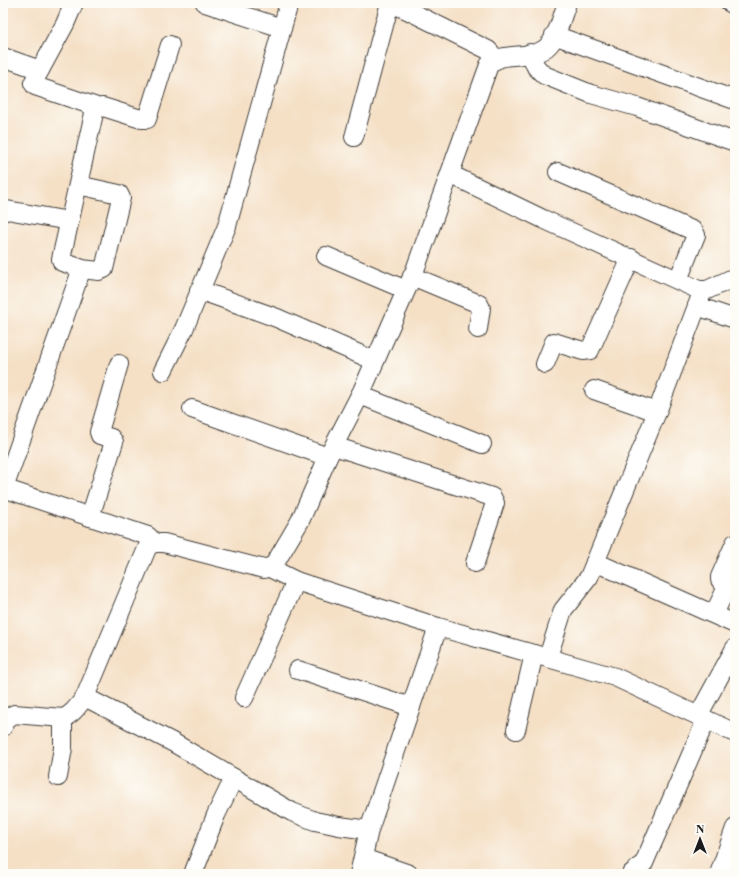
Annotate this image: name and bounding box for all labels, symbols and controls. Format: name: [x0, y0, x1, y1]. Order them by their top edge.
north arrow: [680, 819, 720, 859]
text: N: [696, 823, 705, 837]

